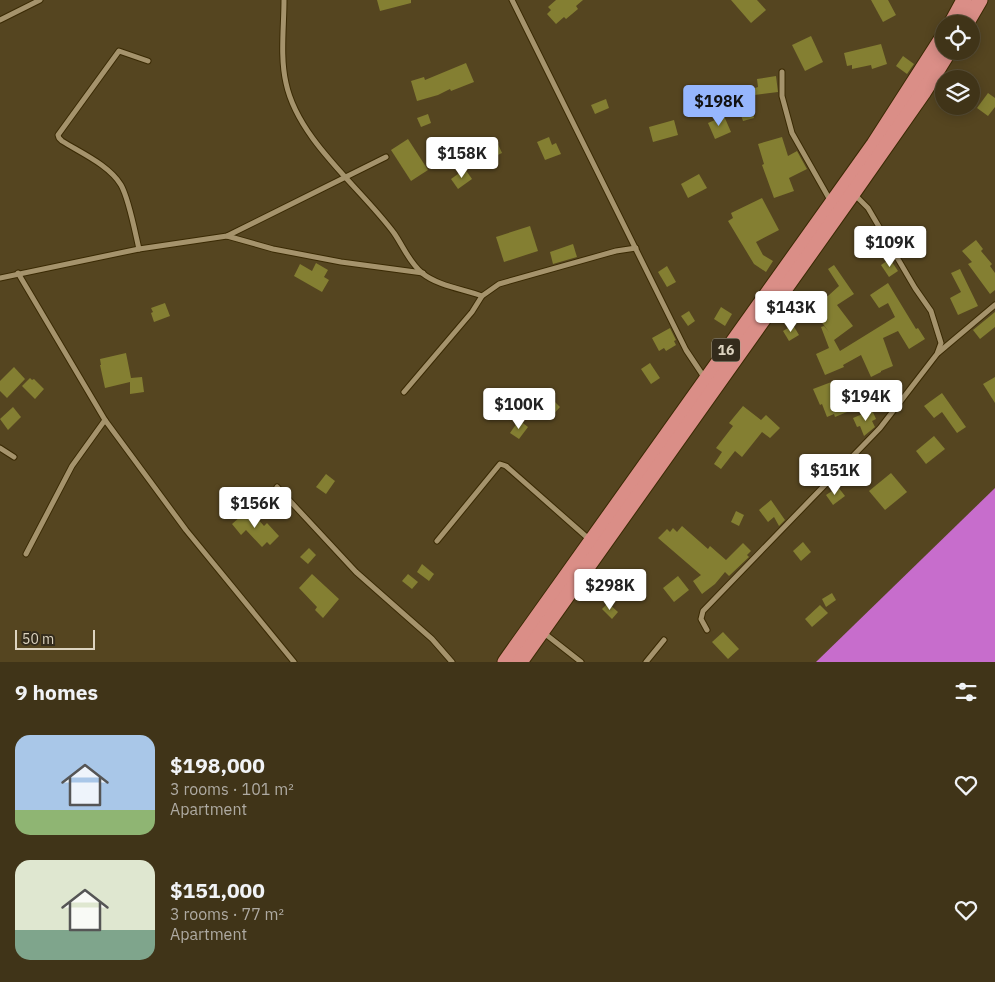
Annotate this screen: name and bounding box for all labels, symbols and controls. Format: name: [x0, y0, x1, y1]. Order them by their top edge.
map controls: [935, 15, 980, 115]
button: locate: [935, 15, 980, 60]
button: layers: [935, 70, 980, 115]
pin: $198K: [684, 84, 754, 127]
text: $198K: [694, 91, 744, 111]
pin: $158K: [427, 136, 497, 179]
text: $158K: [437, 143, 487, 163]
pin: $109K: [855, 226, 925, 268]
text: $109K: [865, 232, 915, 252]
pin: $143K: [756, 290, 826, 333]
text: $143K: [766, 297, 816, 317]
road number: 16: [712, 338, 740, 362]
pin: $194K: [831, 380, 901, 422]
text: $194K: [841, 386, 891, 406]
pin: $100K: [484, 388, 554, 430]
text: $100K: [494, 394, 544, 414]
pin: $151K: [800, 454, 870, 496]
text: $151K: [810, 460, 860, 480]
pin: $156K: [220, 486, 290, 529]
text: $156K: [230, 493, 280, 513]
pin: $298K: [575, 568, 645, 611]
text: $298K: [585, 575, 635, 595]
scale bar: [15, 627, 95, 650]
text: 50 m: [22, 630, 54, 648]
text: 9 homes: [15, 678, 98, 706]
icon: filters: [952, 678, 980, 706]
text: $198,000: [170, 751, 265, 779]
icon: home: [55, 755, 115, 815]
icon: heart: [952, 771, 980, 799]
text: 3 rooms · 101 m²: [170, 779, 294, 799]
text: Apartment: [170, 799, 247, 819]
text: $151,000: [170, 876, 265, 904]
icon: home: [55, 880, 115, 940]
icon: heart: [952, 896, 980, 924]
text: 3 rooms · 77 m²: [170, 904, 284, 924]
text: Apartment: [170, 924, 247, 944]

